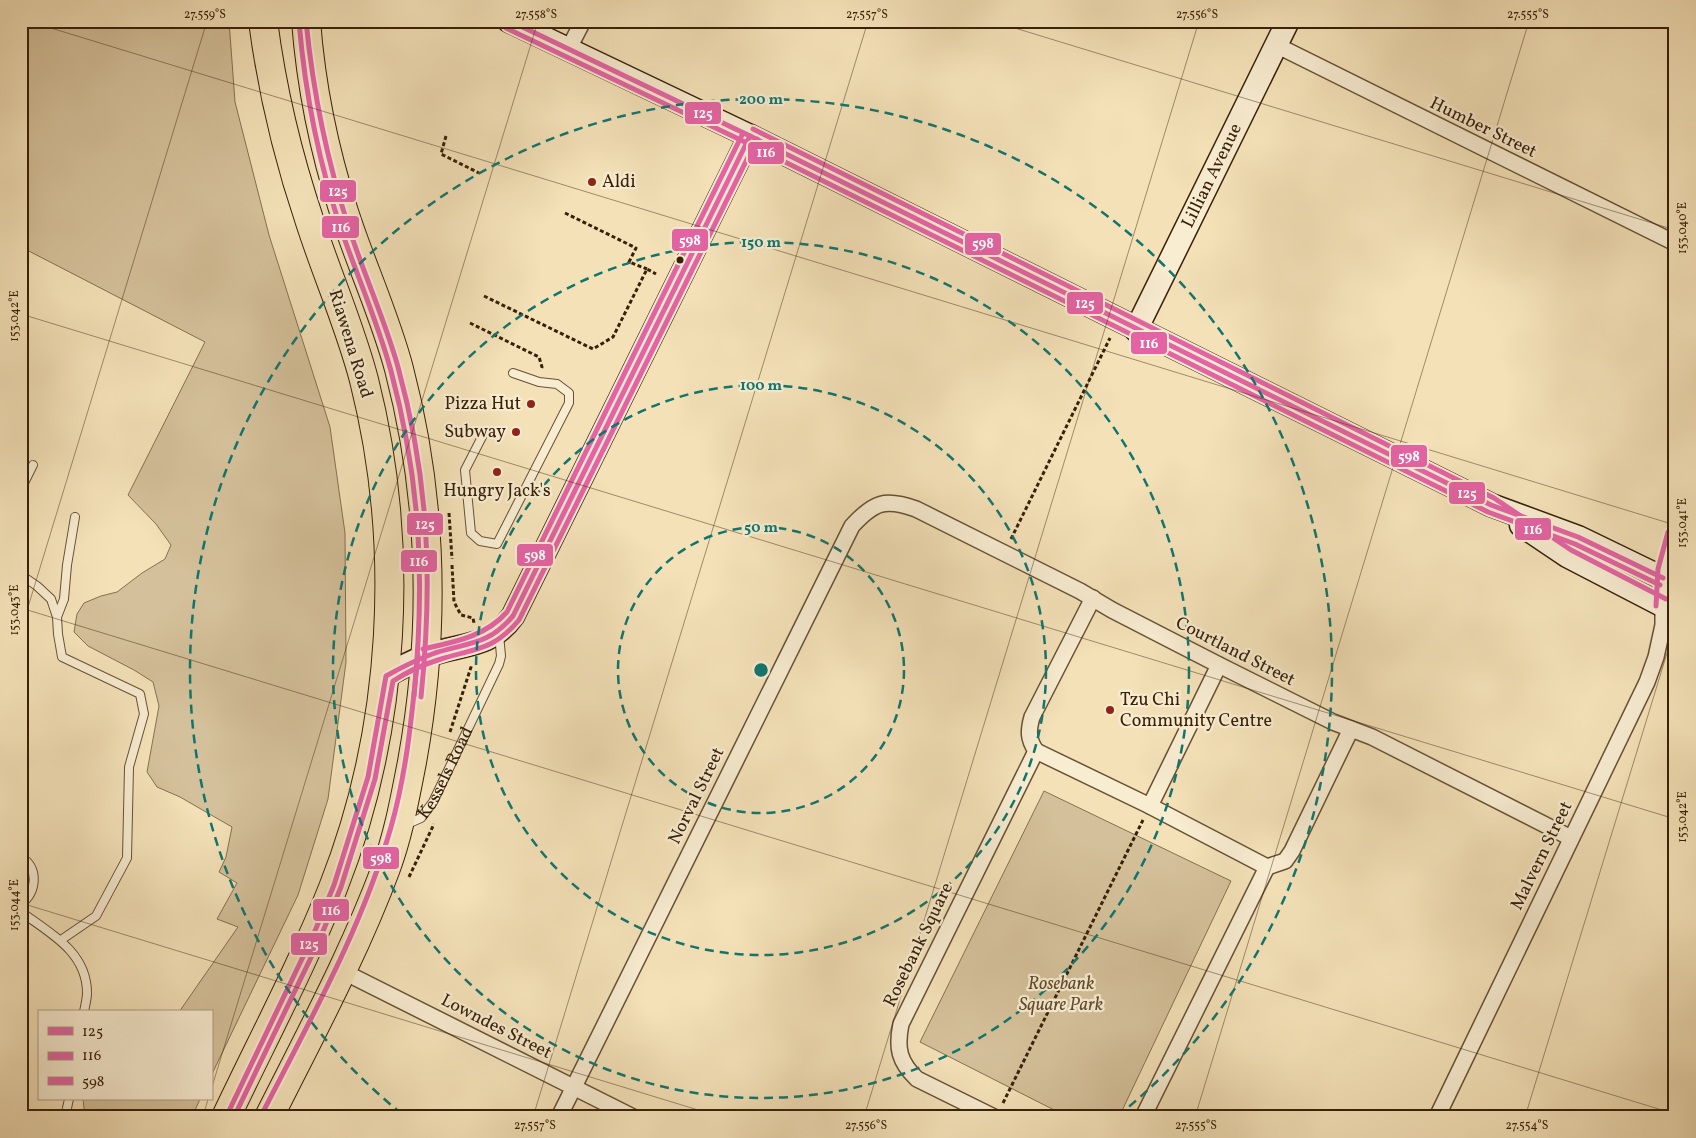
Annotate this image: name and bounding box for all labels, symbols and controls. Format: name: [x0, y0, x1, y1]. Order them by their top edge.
text: 27.559°S: [184, 7, 226, 23]
text: 27.558°S: [515, 7, 557, 23]
text: 27.557°S: [846, 7, 888, 23]
text: 27.556°S: [1176, 7, 1218, 23]
text: 27.555°S: [1507, 7, 1549, 23]
text: 200 m: [739, 90, 783, 111]
street label: Humber Street: [1425, 91, 1541, 165]
line badge: 125: [684, 101, 722, 125]
text: 125: [693, 105, 713, 124]
street label: Lillian Avenue: [1176, 119, 1248, 232]
line badge: 116: [747, 141, 785, 165]
text: 116: [757, 144, 776, 163]
place label: Aldi: [602, 170, 636, 195]
marker: Aldi: [586, 176, 598, 188]
line badge: 125: [319, 179, 357, 203]
text: 125: [328, 183, 348, 202]
text: 153.040°E: [1675, 202, 1691, 254]
line badge: 116: [321, 215, 360, 239]
text: 116: [332, 219, 351, 238]
line badge: 598: [671, 228, 709, 252]
text: 598: [679, 232, 701, 251]
line badge: 598: [964, 232, 1002, 256]
text: 150 m: [741, 233, 781, 254]
text: 598: [972, 235, 994, 254]
unlabelled marker: [675, 255, 685, 265]
street label: Riawena Road: [322, 287, 378, 401]
text: 153.042°E: [7, 290, 23, 342]
line badge: 125: [1066, 291, 1104, 315]
text: 125: [1075, 295, 1095, 314]
line badge: 116: [1130, 331, 1168, 355]
text: 116: [1140, 335, 1159, 354]
text: 100 m: [740, 376, 783, 397]
place label: Pizza Hut: [445, 392, 521, 417]
marker: Pizza Hut: [525, 398, 537, 410]
place label: Subway: [444, 420, 506, 445]
marker: Subway: [510, 426, 522, 438]
line badge: 598: [1390, 444, 1428, 468]
text: 598: [1398, 448, 1420, 467]
marker: Hungry Jack's: [491, 466, 503, 478]
place label: Hungry Jack's: [443, 479, 551, 504]
line badge: 125: [1448, 481, 1486, 505]
text: 125: [1457, 485, 1477, 504]
text: 153.041°E: [1675, 498, 1691, 548]
line badge: 125: [406, 512, 444, 536]
text: 125: [415, 516, 435, 535]
line badge: 116: [1514, 517, 1552, 541]
text: 50 m: [744, 518, 778, 539]
text: 116: [1524, 521, 1543, 540]
line badge: 598: [516, 543, 554, 567]
text: 598: [524, 547, 546, 566]
line badge: 116: [400, 549, 438, 573]
text: 116: [410, 553, 429, 572]
text: 153.043°E: [7, 585, 23, 635]
street label: Courtland Street: [1171, 611, 1299, 693]
centre of rings: [752, 661, 770, 679]
place label: Tzu Chi Community Centre: [1120, 688, 1272, 734]
marker: Tzu Chi Community Centre: [1104, 704, 1116, 716]
street label: Kessels Road: [412, 722, 480, 825]
street label: Norval Street: [663, 743, 731, 849]
text: 153.042°E: [1675, 791, 1691, 843]
street label: Malvern Street: [1505, 797, 1579, 915]
line badge: 598: [362, 846, 400, 870]
text: 598: [370, 850, 392, 869]
text: 153.044°E: [7, 879, 23, 931]
street label: Rosebank Square: [878, 879, 960, 1011]
line badge: 116: [312, 898, 350, 922]
text: 116: [322, 902, 341, 921]
line badge: 125: [290, 932, 328, 956]
text: 125: [299, 936, 319, 955]
park label: Rosebank Square Park: [1019, 972, 1103, 1018]
street label: Lowndes Street: [436, 988, 556, 1066]
legend: [38, 1010, 212, 1100]
text: 125: [82, 1022, 103, 1043]
text: 116: [82, 1046, 101, 1067]
text: 598: [82, 1072, 104, 1093]
text: 27.557°S: [514, 1118, 556, 1134]
text: 27.556°S: [845, 1118, 887, 1134]
text: 27.555°S: [1175, 1118, 1217, 1134]
text: 27.554°S: [1506, 1118, 1548, 1134]

